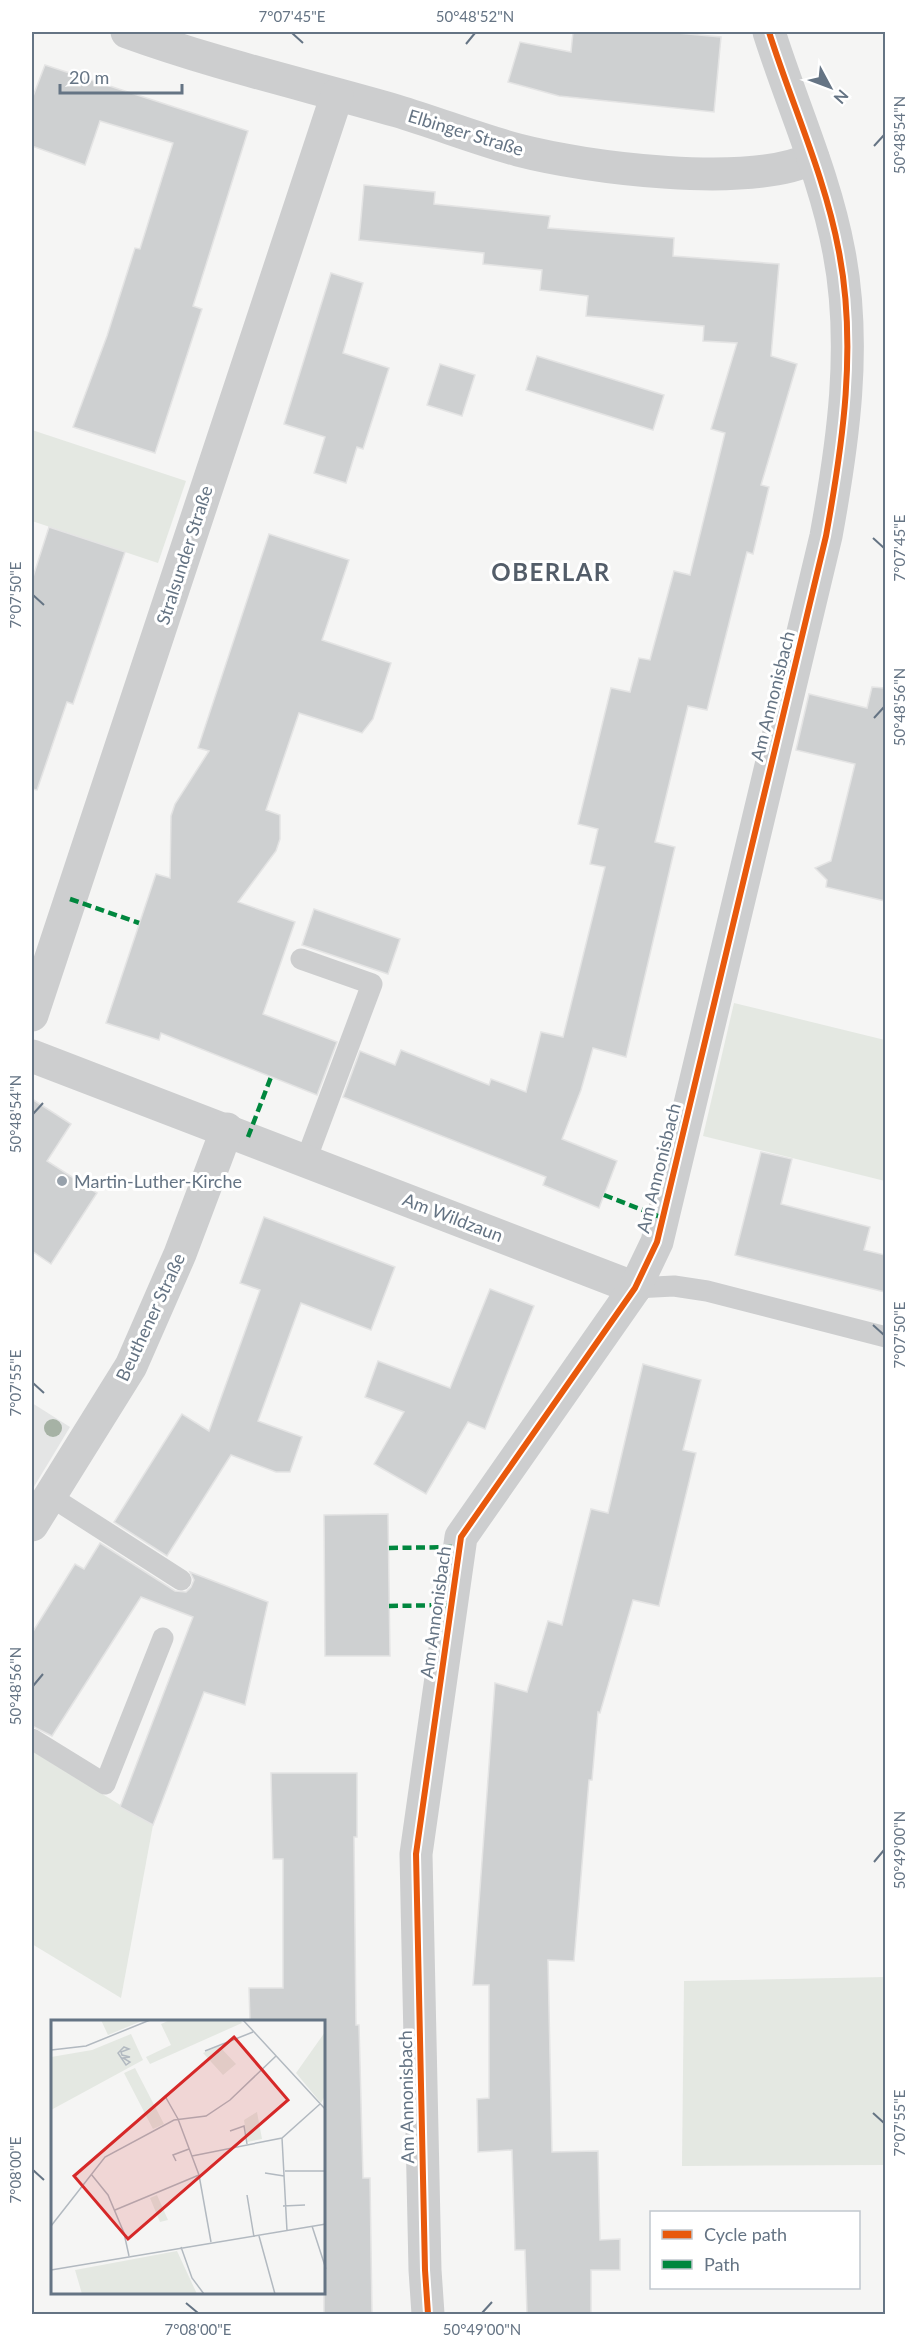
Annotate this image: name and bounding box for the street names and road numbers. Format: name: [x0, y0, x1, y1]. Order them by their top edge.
street label: Elbinger Straße: [406, 104, 526, 160]
street label: Stralsunder Straße: [151, 483, 217, 627]
street label: Am Annonisbach: [745, 629, 799, 763]
street label: Am Annonisbach: [631, 1101, 685, 1235]
street label: Am Wildzaun: [400, 1188, 506, 1246]
street label: Beuthener Straße: [111, 1250, 189, 1384]
street label: Am Annonisbach: [415, 1545, 455, 1679]
street label: Am Annonisbach: [394, 2030, 418, 2164]

